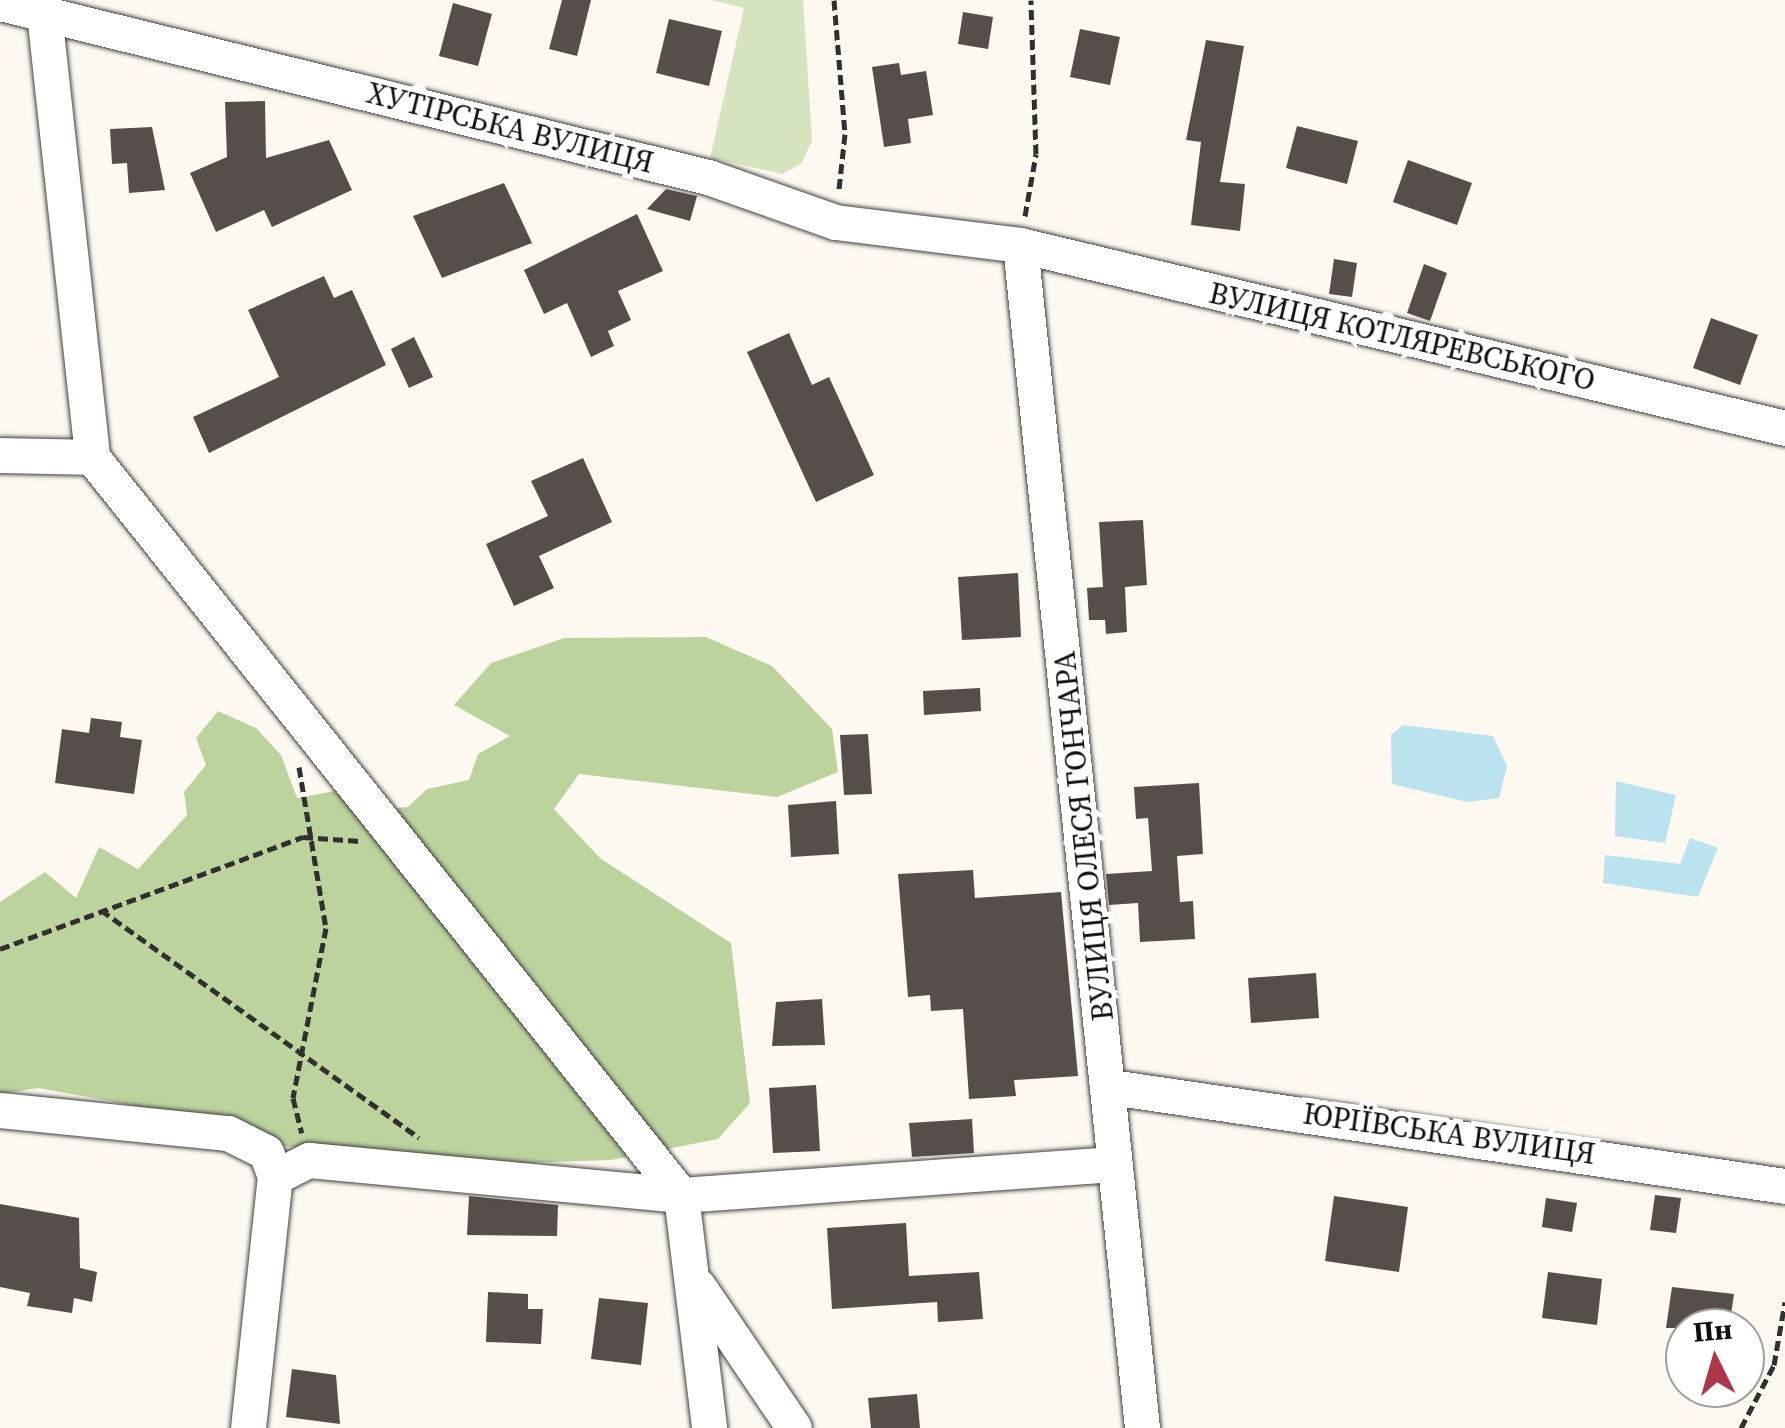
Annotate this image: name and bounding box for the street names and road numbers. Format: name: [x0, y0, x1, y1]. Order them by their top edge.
street label: ХУТІРСЬКА ВУЛИЦЯ: [363, 75, 657, 181]
street label: ВУЛИЦЯ КОТЛЯРЕВСЬКОГО: [1206, 275, 1598, 399]
street label: ВУЛИЦЯ ОЛЕСЯ ГОНЧАРА: [1047, 649, 1121, 1023]
street label: ЮРІЇВСЬКА ВУЛИЦЯ: [1301, 1096, 1597, 1172]

